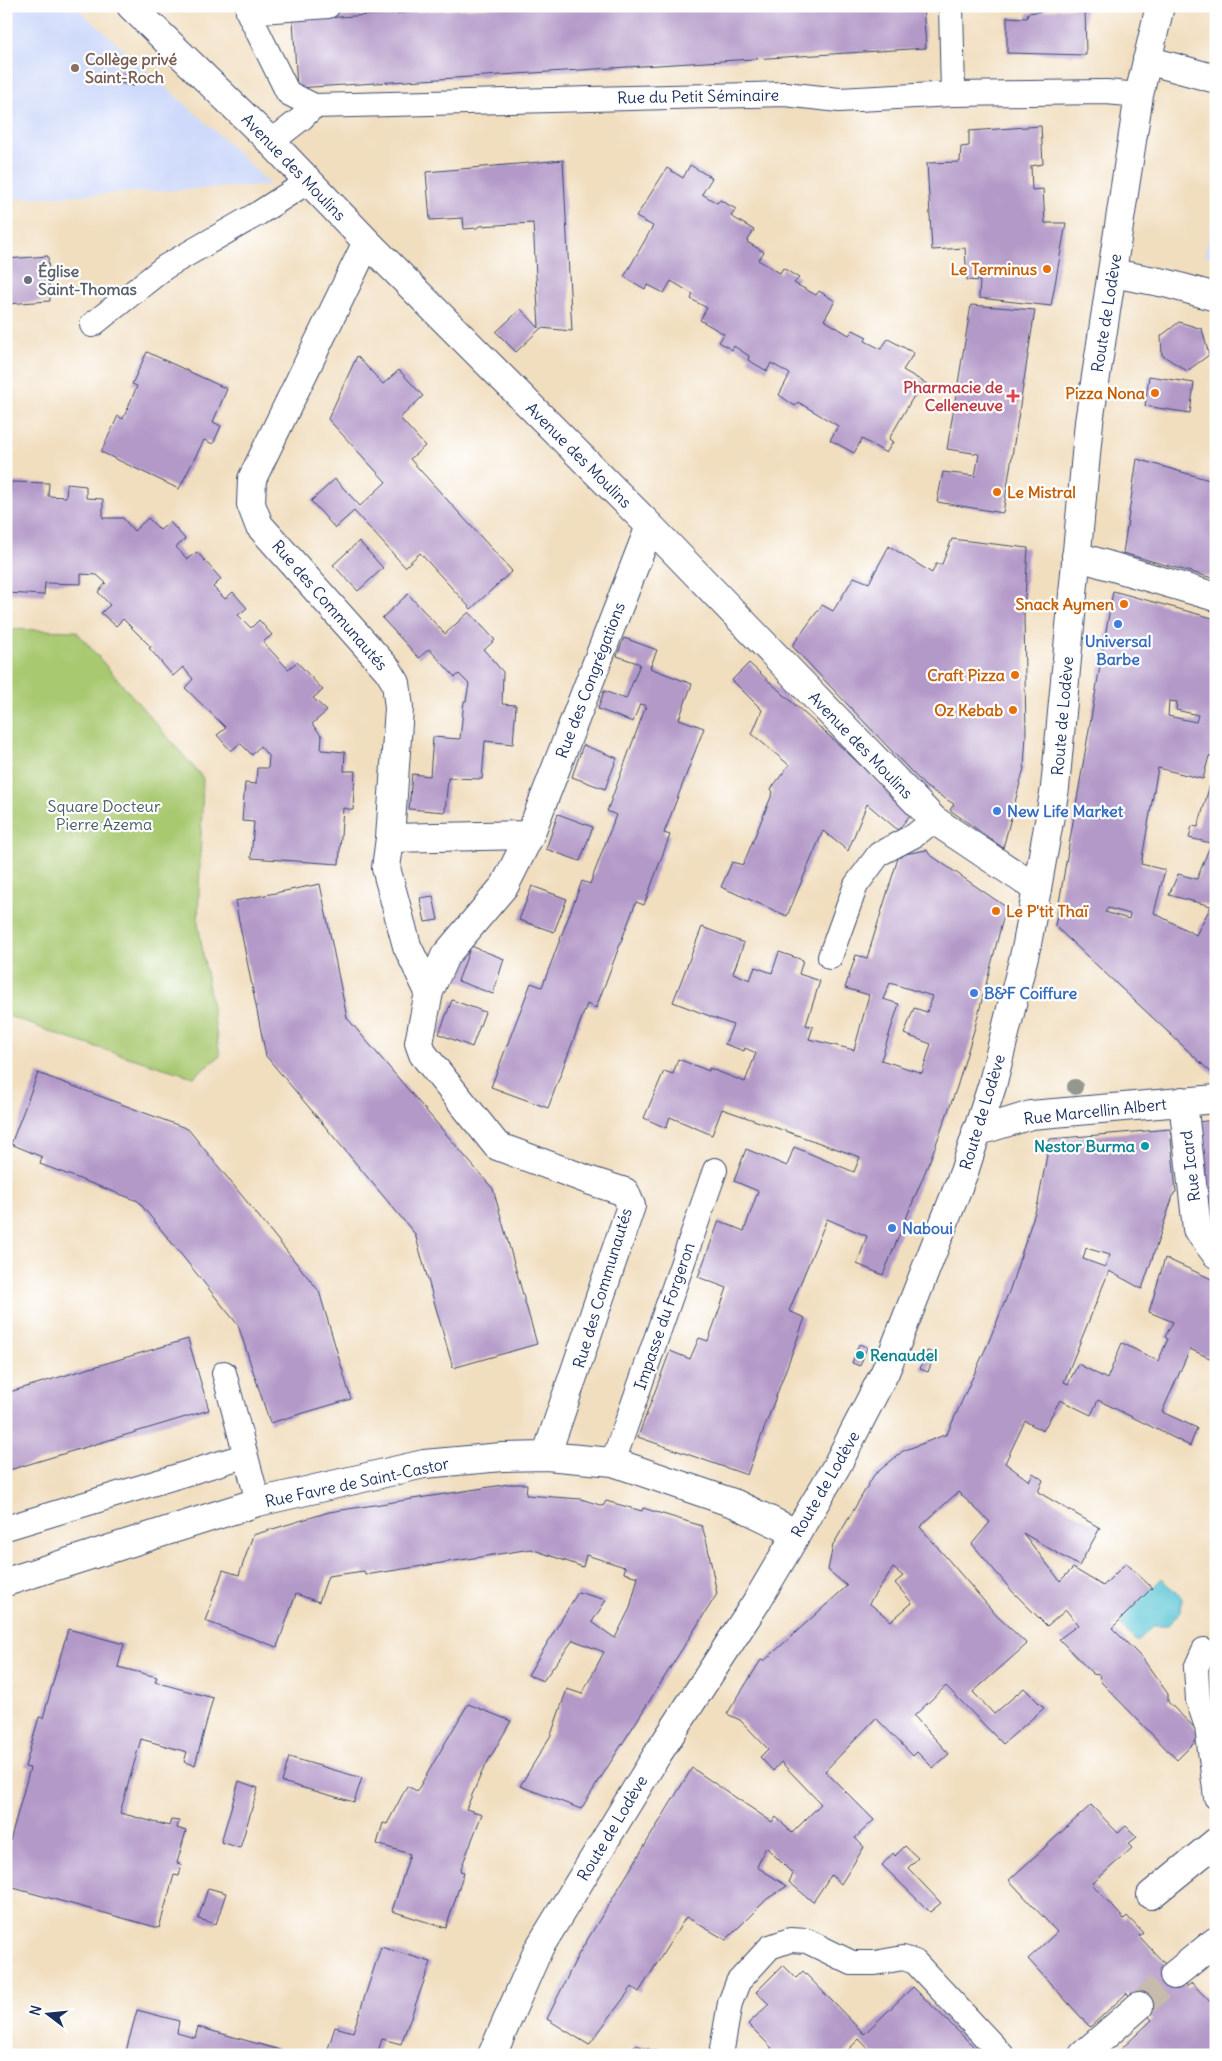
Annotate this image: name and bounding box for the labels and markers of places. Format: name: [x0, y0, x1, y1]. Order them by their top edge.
place label: Collège privé Saint-Roch: [85, 49, 178, 87]
marker: Collège privé Saint-Roch: [69, 62, 81, 74]
place label: Le Terminus: [951, 259, 1037, 279]
place label: Église Saint-Thomas: [38, 261, 137, 299]
marker: Le Terminus: [1041, 263, 1053, 275]
marker: Église Saint-Thomas: [22, 274, 34, 286]
place label: Pharmacie de Celleneuve: [903, 377, 1003, 415]
place label: Pizza Nona: [1065, 383, 1145, 403]
marker: Pizza Nona: [1149, 387, 1161, 399]
marker: Pharmacie de Celleneuve: [1007, 390, 1019, 402]
place label: Le Mistral: [1007, 482, 1076, 502]
marker: Le Mistral: [991, 486, 1003, 498]
place label: Snack Aymen: [1015, 594, 1114, 615]
marker: Snack Aymen: [1118, 598, 1130, 610]
marker: Universal Barbe: [1112, 618, 1124, 630]
place label: Universal Barbe: [1085, 631, 1151, 669]
place label: Craft Pizza: [927, 665, 1005, 685]
marker: Craft Pizza: [1009, 669, 1021, 681]
place label: Oz Kebab: [934, 700, 1003, 720]
marker: Oz Kebab: [1007, 704, 1019, 716]
place label: New Life Market: [1007, 801, 1124, 821]
marker: New Life Market: [991, 805, 1003, 817]
place label: Le P'tit Thaï: [1006, 901, 1089, 921]
marker: Le P'tit Thaï: [990, 905, 1002, 917]
place label: B&F Coiffure: [984, 983, 1077, 1003]
marker: B&F Coiffure: [968, 987, 980, 999]
place label: Nestor Burma: [1034, 1136, 1135, 1156]
marker: Nestor Burma: [1139, 1140, 1151, 1152]
place label: Naboui: [902, 1218, 953, 1238]
marker: Naboui: [886, 1222, 898, 1234]
place label: Renaudel: [870, 1345, 938, 1365]
marker: Renaudel: [854, 1349, 866, 1361]

